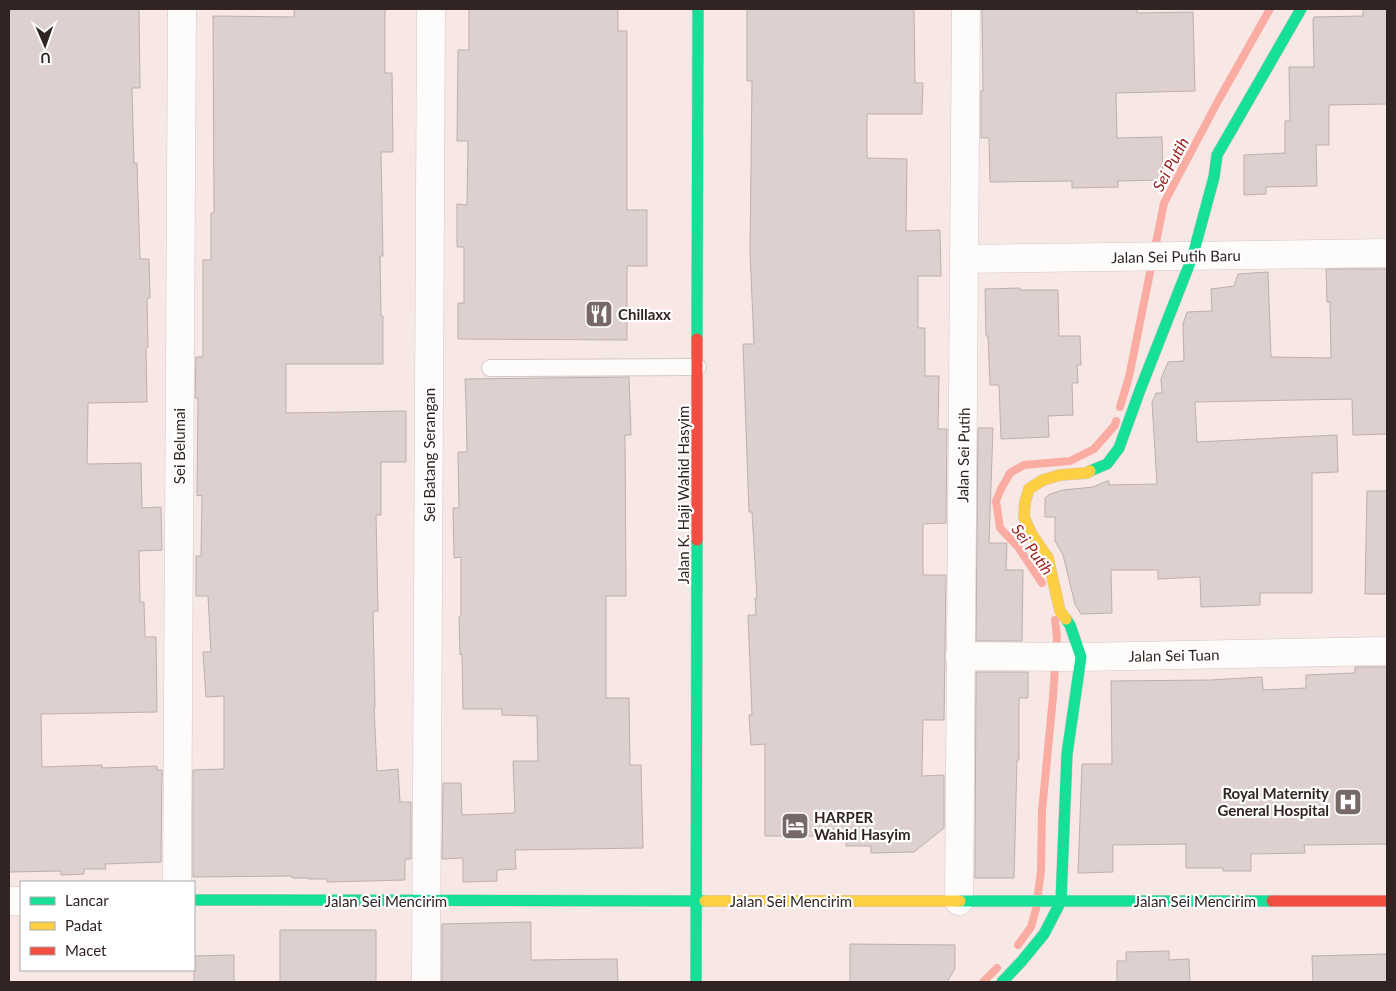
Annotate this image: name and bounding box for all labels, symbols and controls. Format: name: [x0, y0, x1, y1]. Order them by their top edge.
north arrow: [20, 20, 70, 70]
text: U: [40, 50, 51, 67]
water label: Sei Putih: [1148, 134, 1192, 194]
street label: Jalan Sei Putih Baru: [1111, 246, 1241, 266]
restaurant icon: Chillaxx: [584, 299, 614, 329]
place label: Chillaxx: [618, 305, 671, 323]
street label: Sei Batang Serangan: [420, 388, 438, 522]
street label: Jalan K. Haji Wahid Hasyim: [674, 406, 692, 584]
street label: Jalan Sei Putih: [953, 407, 973, 503]
street label: Sei Belumai: [170, 408, 188, 484]
water label: Sei Putih: [1008, 520, 1058, 578]
street label: Jalan Sei Tuan: [1128, 645, 1220, 665]
place label: Royal Maternity General Hospital: [1217, 784, 1329, 819]
hospital icon: Royal Maternity General Hospital: [1333, 787, 1363, 817]
place label: HARPER Wahid Hasyim: [814, 808, 911, 843]
hotel icon: HARPER Wahid Hasyim: [780, 811, 810, 841]
legend: [20, 881, 195, 971]
text: Lancar: [65, 891, 109, 909]
street label: Jalan Sei Mencirim: [325, 892, 447, 910]
street label: Jalan Sei Mencirim: [730, 892, 852, 910]
street label: Jalan Sei Mencirim: [1134, 892, 1256, 910]
text: Padat: [65, 916, 103, 934]
text: Macet: [65, 941, 107, 959]

